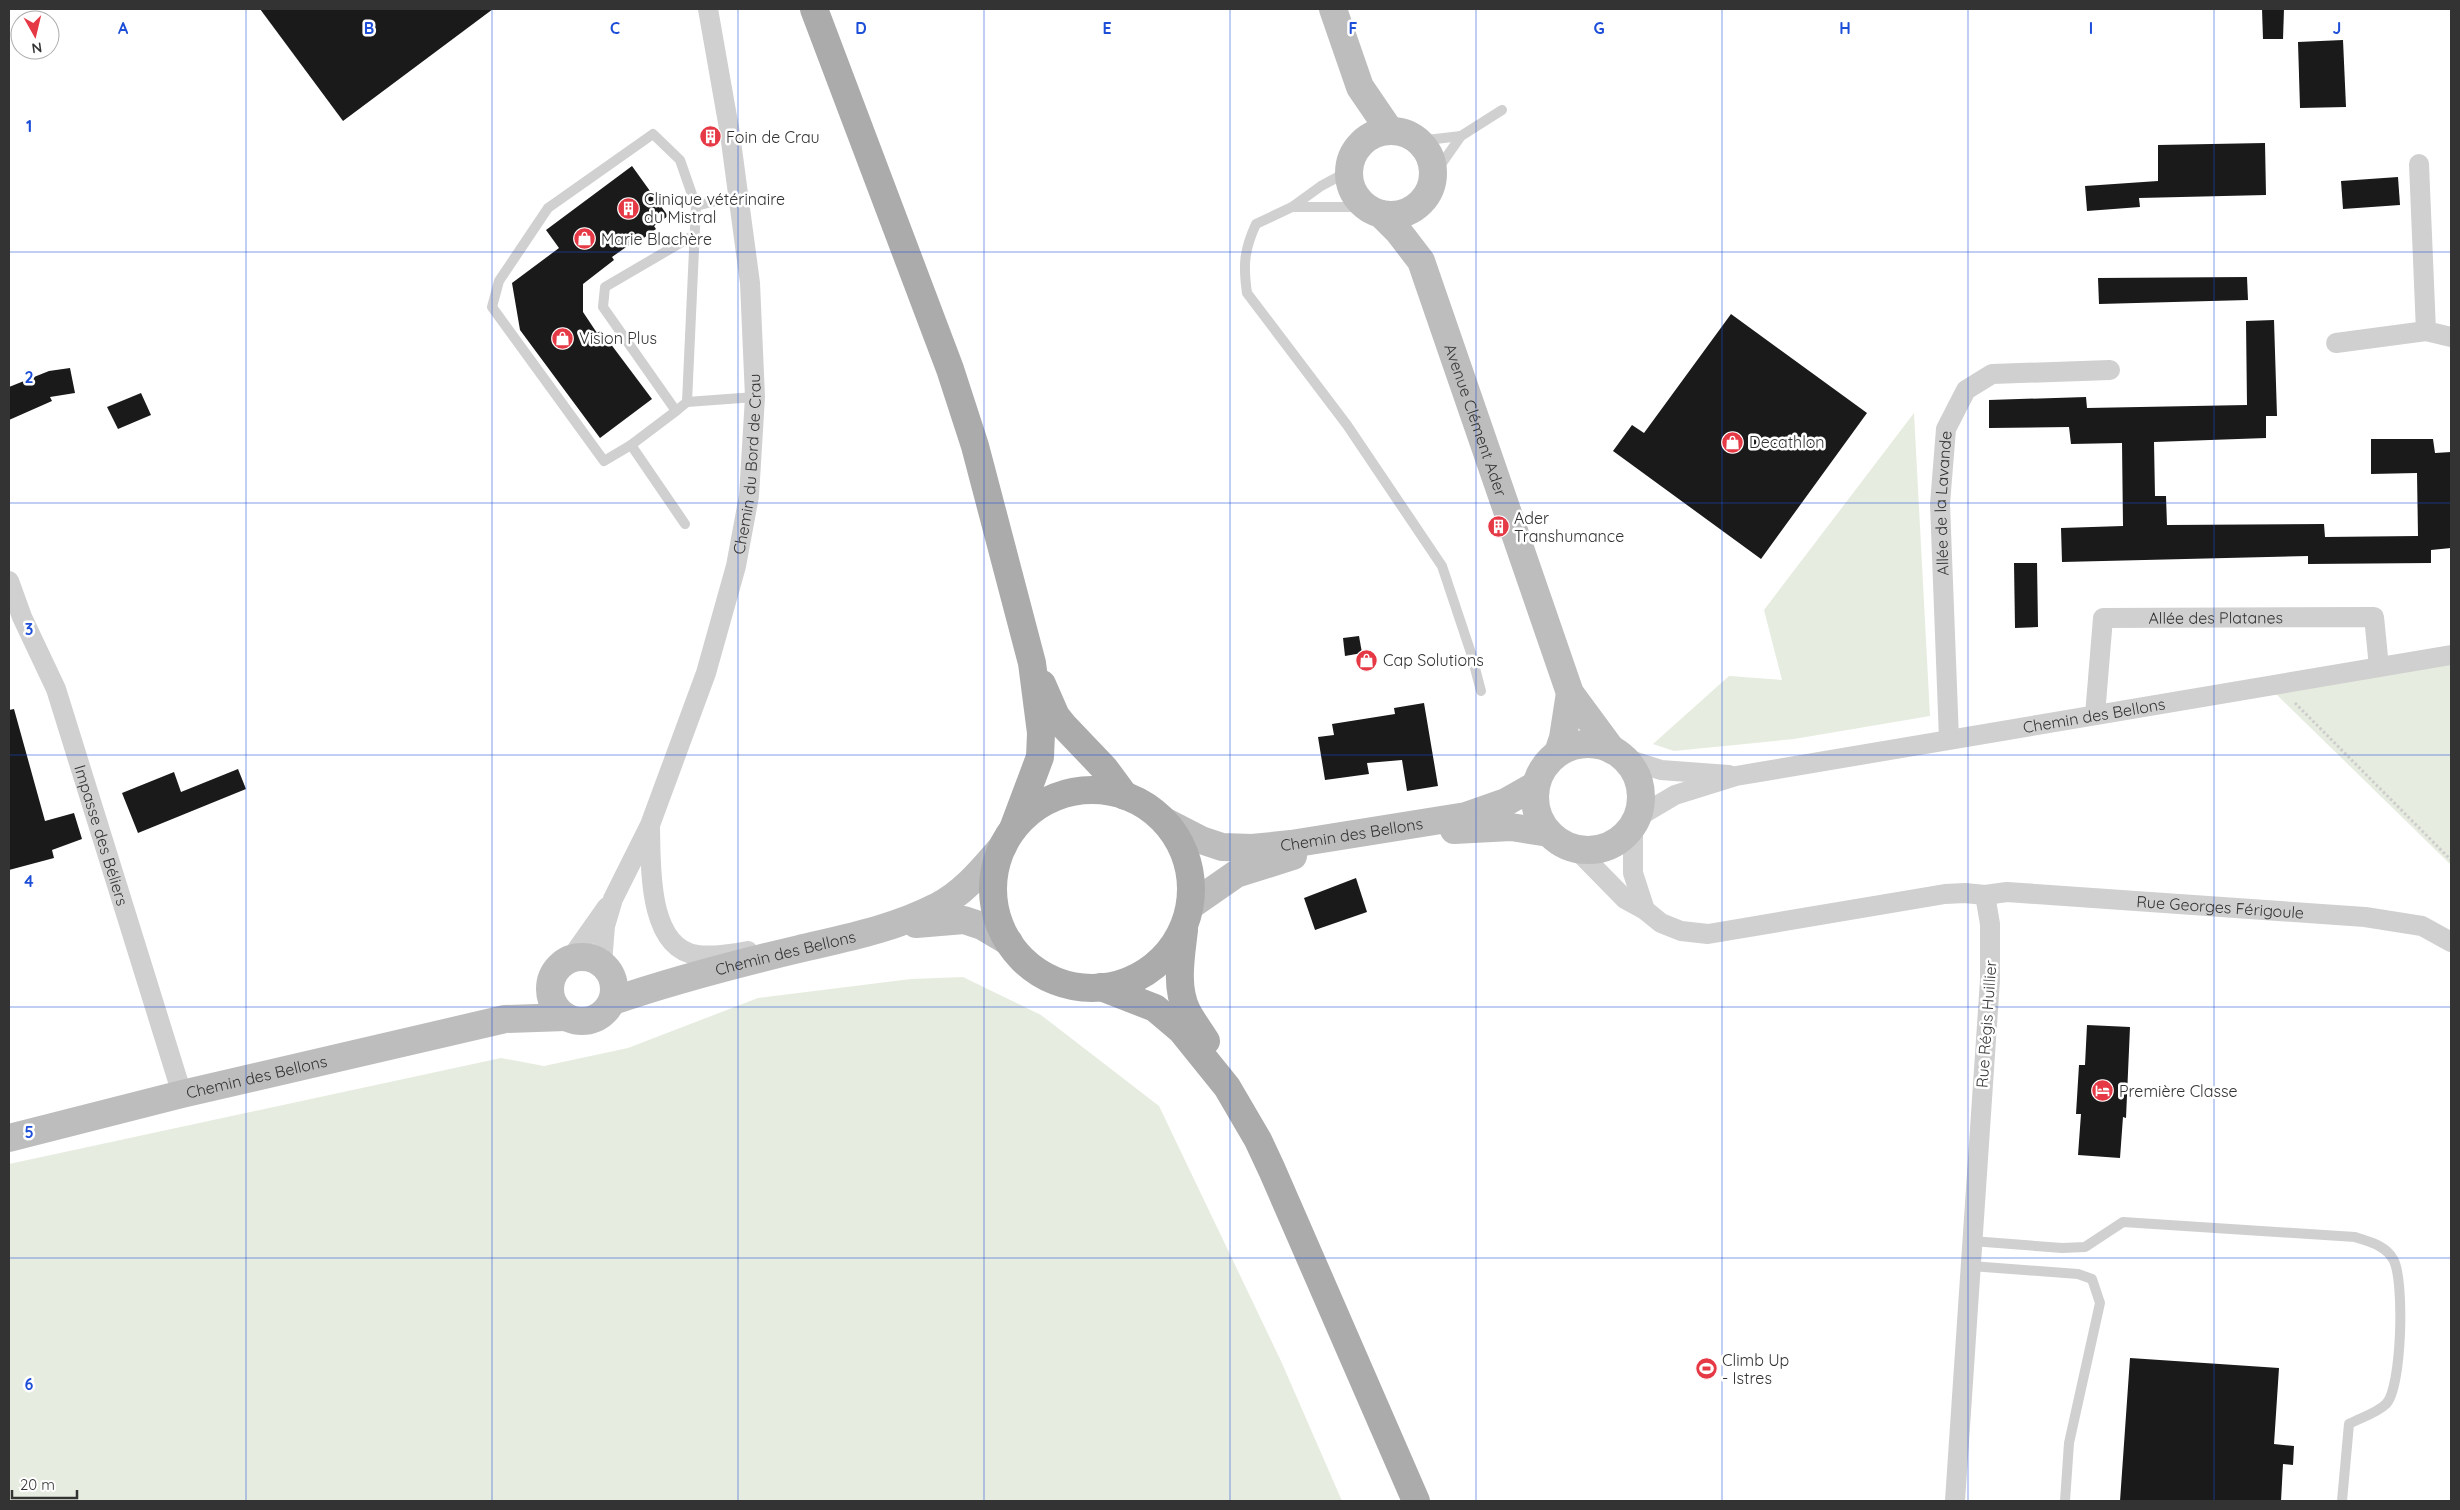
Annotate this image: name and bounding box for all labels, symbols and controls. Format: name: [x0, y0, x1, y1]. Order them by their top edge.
north arrow: [10, 10, 60, 60]
text: A: [118, 18, 129, 38]
text: B: [364, 18, 374, 38]
text: C: [610, 18, 620, 38]
text: D: [855, 18, 867, 38]
text: E: [1102, 18, 1112, 38]
text: F: [1349, 18, 1358, 38]
text: G: [1593, 18, 1605, 38]
text: H: [1839, 18, 1851, 38]
text: I: [2089, 18, 2093, 38]
text: J: [2333, 18, 2341, 38]
text: N: [30, 38, 43, 58]
text: 1: [26, 116, 32, 136]
building icon: Foin de Crau: [698, 125, 722, 149]
place label: Foin de Crau: [726, 127, 820, 147]
place label: Clinique vétérinaire du Mistral: [644, 189, 785, 227]
building icon: Clinique vétérinaire du Mistral: [616, 196, 640, 220]
shop icon: Marie Blachère: [573, 227, 597, 251]
place label: Marie Blachère: [601, 229, 712, 249]
shop icon: Vision Plus: [551, 326, 575, 350]
place label: Vision Plus: [579, 328, 657, 348]
street label: Avenue Clément Ader: [1440, 341, 1511, 499]
text: 2: [24, 367, 34, 387]
street label: Chemin du Bord de Crau: [728, 373, 765, 556]
shop icon: Decathlon: [1721, 430, 1745, 454]
street label: Allée de la Lavande: [1930, 430, 1956, 576]
place label: Decathlon: [1749, 432, 1825, 452]
place label: Ader Transhumance: [1514, 508, 1624, 546]
building icon: Ader Transhumance: [1486, 515, 1510, 539]
street label: Allée des Platanes: [2148, 607, 2283, 628]
text: 3: [25, 619, 33, 639]
shop icon: Cap Solutions: [1355, 648, 1379, 672]
place label: Cap Solutions: [1383, 650, 1484, 670]
street label: Chemin des Bellons: [2021, 694, 2167, 737]
street label: Impasse des Béliers: [70, 762, 133, 908]
street label: Chemin des Bellons: [1279, 813, 1424, 855]
text: 4: [24, 871, 34, 891]
street label: Rue Georges Férigoule: [2136, 891, 2305, 923]
street label: Chemin des Bellons: [713, 926, 858, 980]
street label: Rue Régis Huillier: [1972, 959, 2000, 1089]
street label: Chemin des Bellons: [184, 1051, 329, 1103]
hotel icon: Première Classe: [2091, 1079, 2115, 1103]
place label: Première Classe: [2119, 1081, 2238, 1101]
text: 5: [24, 1122, 34, 1142]
place label: Climb Up - Istres: [1722, 1350, 1789, 1388]
sports icon: Climb Up - Istres: [1694, 1357, 1718, 1381]
text: 6: [25, 1374, 34, 1394]
scale bar: [12, 1468, 78, 1500]
text: 20 m: [20, 1475, 55, 1494]

